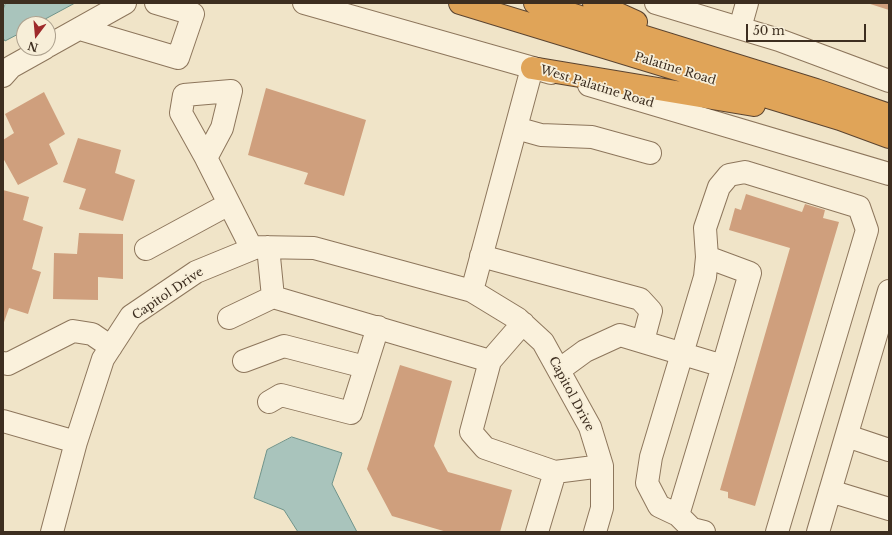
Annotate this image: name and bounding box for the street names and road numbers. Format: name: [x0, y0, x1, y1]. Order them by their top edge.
street label: Palatine Road: [633, 50, 717, 88]
street label: West Palatine Road: [539, 63, 655, 111]
street label: Capitol Drive: [130, 265, 206, 323]
street label: Capitol Drive: [545, 354, 597, 434]

